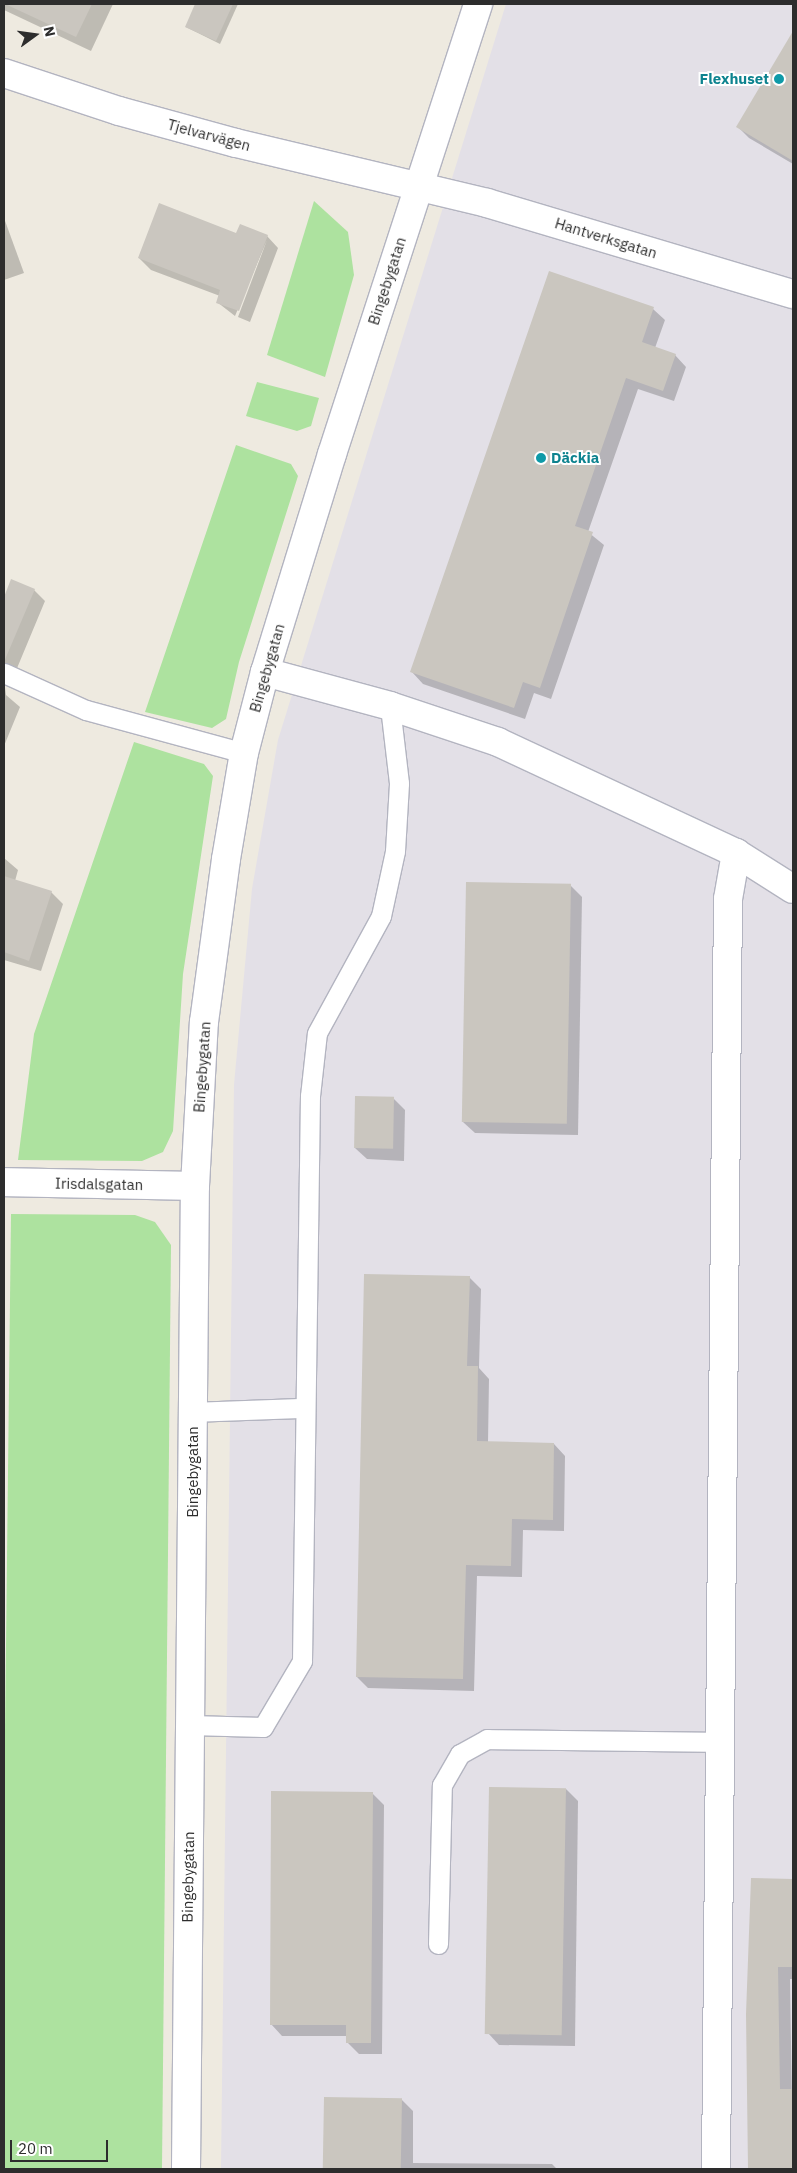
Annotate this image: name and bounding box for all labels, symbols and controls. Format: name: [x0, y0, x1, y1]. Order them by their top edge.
north arrow: [10, 10, 60, 60]
text: N: [40, 24, 60, 38]
place label: Flexhuset: [699, 70, 769, 88]
marker: Flexhuset: [773, 73, 785, 85]
street label: Tjelvarvägen: [166, 115, 252, 155]
street label: Hantverksgatan: [553, 214, 659, 262]
street label: Bingebygatan: [364, 235, 410, 327]
place label: Däckia: [551, 449, 599, 467]
marker: Däckia: [535, 452, 547, 464]
street label: Bingebygatan: [246, 622, 288, 714]
street label: Bingebygatan: [190, 1021, 214, 1113]
street label: Irisdalsgatan: [55, 1174, 143, 1194]
street label: Bingebygatan: [184, 1426, 202, 1518]
street label: Bingebygatan: [178, 1831, 198, 1923]
scale bar: [12, 2130, 110, 2162]
text: 20 m: [18, 2139, 53, 2158]

